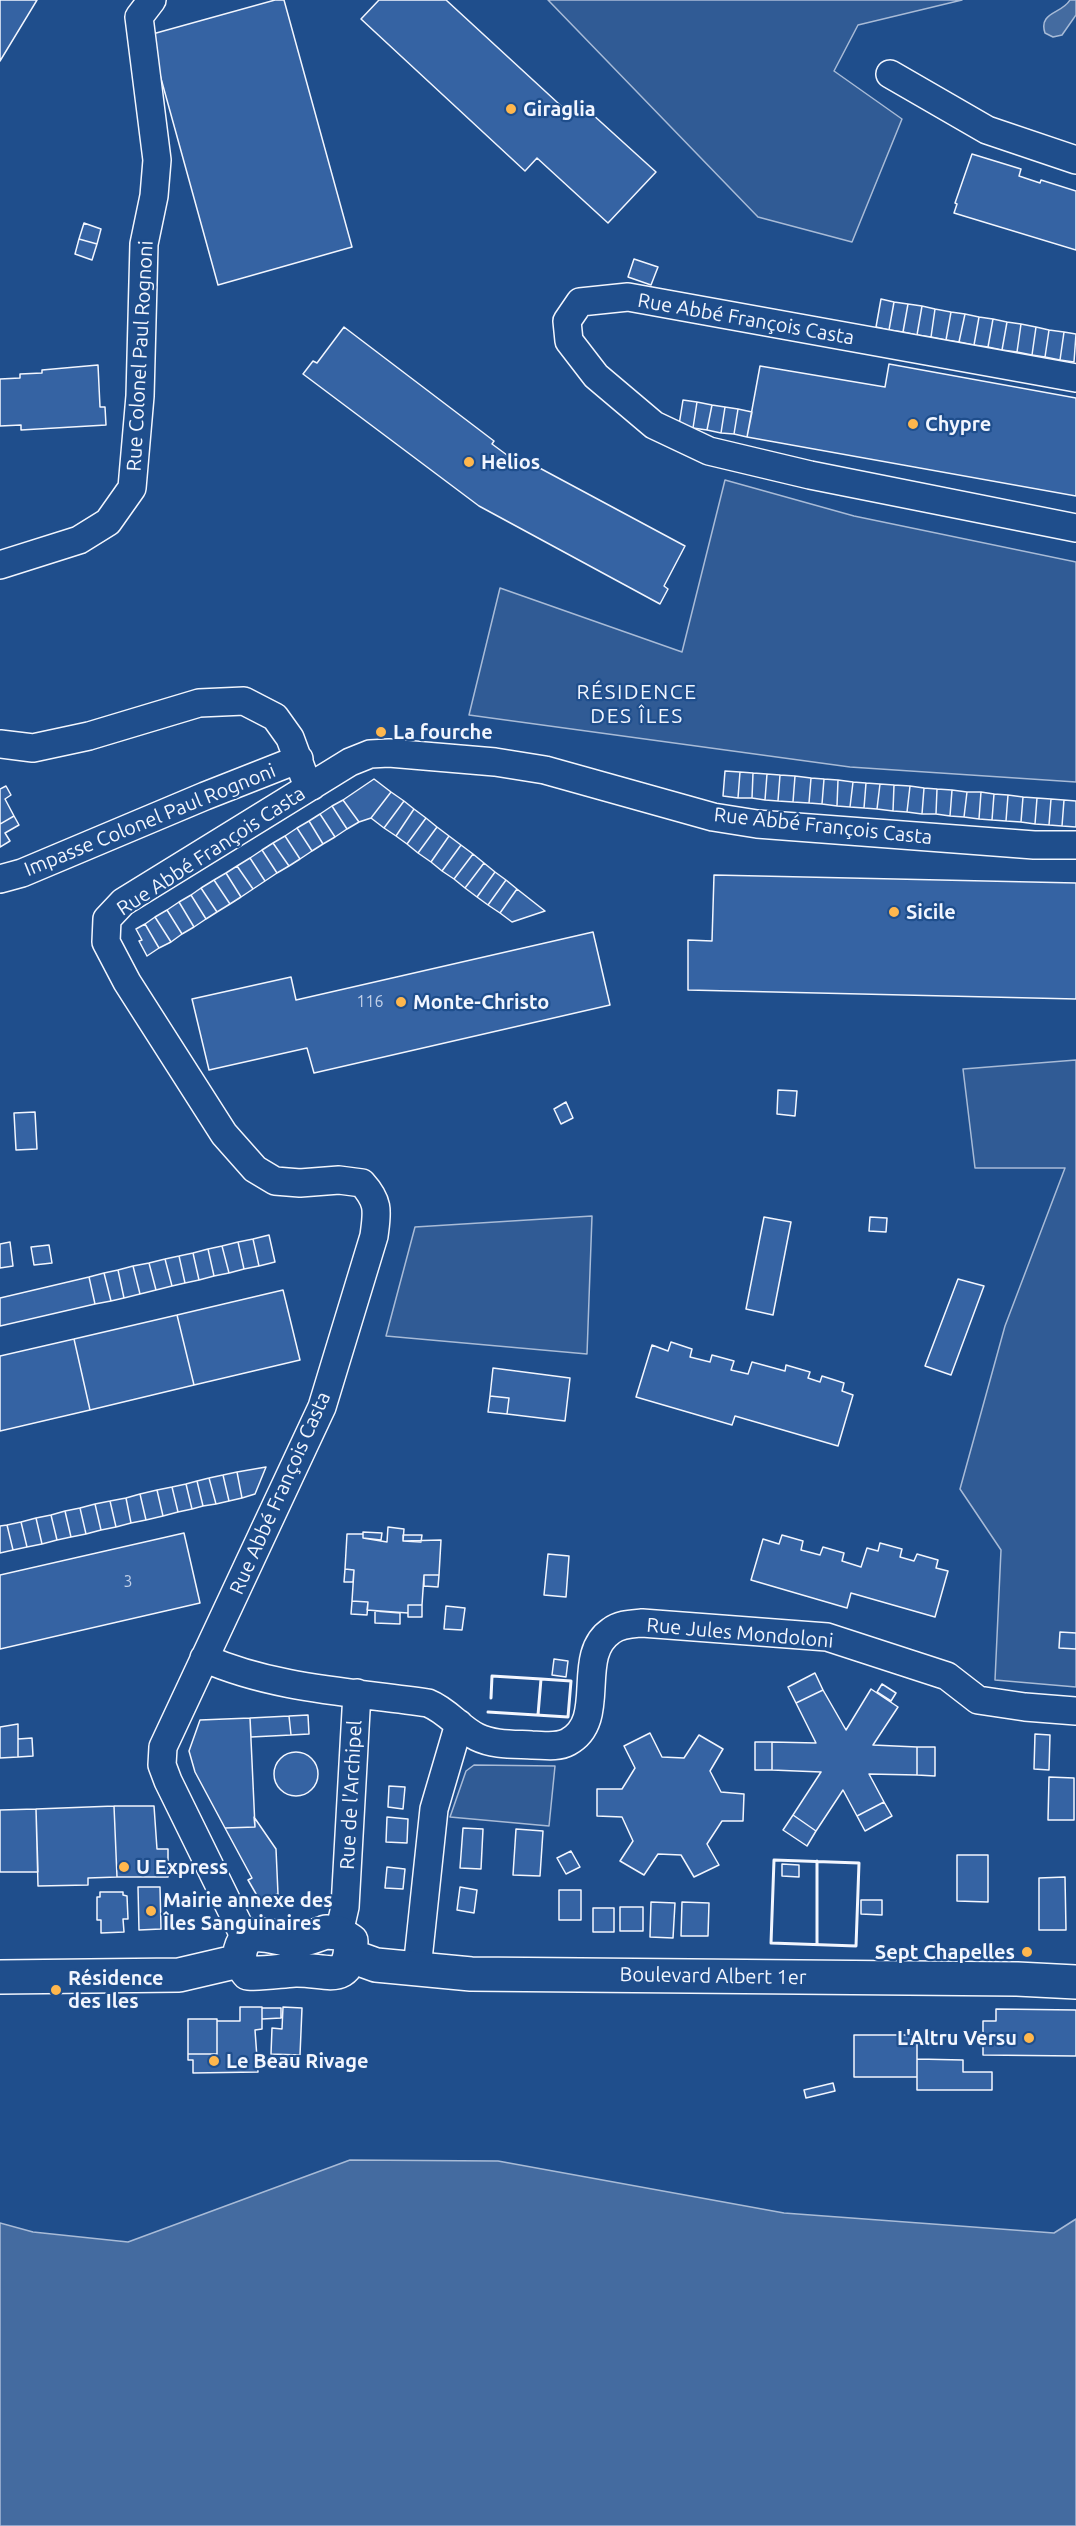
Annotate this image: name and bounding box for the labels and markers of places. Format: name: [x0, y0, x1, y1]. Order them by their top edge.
place label: Giraglia: [523, 97, 596, 121]
marker: Giraglia: [504, 102, 518, 116]
place label: Chypre: [925, 412, 991, 436]
marker: Chypre: [906, 417, 920, 431]
place label: Helios: [481, 450, 540, 474]
marker: Helios: [462, 455, 476, 469]
place label: La fourche: [393, 720, 493, 744]
marker: La fourche: [374, 725, 388, 739]
place label: Sicile: [906, 900, 956, 924]
marker: Sicile: [887, 905, 901, 919]
place label: Monte-Christo: [413, 990, 549, 1014]
marker: Monte-Christo: [394, 995, 408, 1009]
place label: U Express: [136, 1855, 228, 1879]
marker: U Express: [117, 1860, 131, 1874]
place label: Mairie annexe des Îles Sanguinaires: [163, 1888, 333, 1935]
marker: Mairie annexe des Îles Sanguinaires: [144, 1904, 158, 1918]
place label: Sept Chapelles: [875, 1940, 1015, 1964]
marker: Sept Chapelles: [1020, 1945, 1034, 1959]
place label: Résidence des Iles: [68, 1966, 163, 2013]
marker: Résidence des Iles: [49, 1983, 63, 1997]
place label: L'Altru Versu: [897, 2026, 1017, 2050]
marker: L'Altru Versu: [1022, 2031, 1036, 2045]
place label: Le Beau Rivage: [226, 2049, 368, 2073]
marker: Le Beau Rivage: [207, 2054, 221, 2068]

